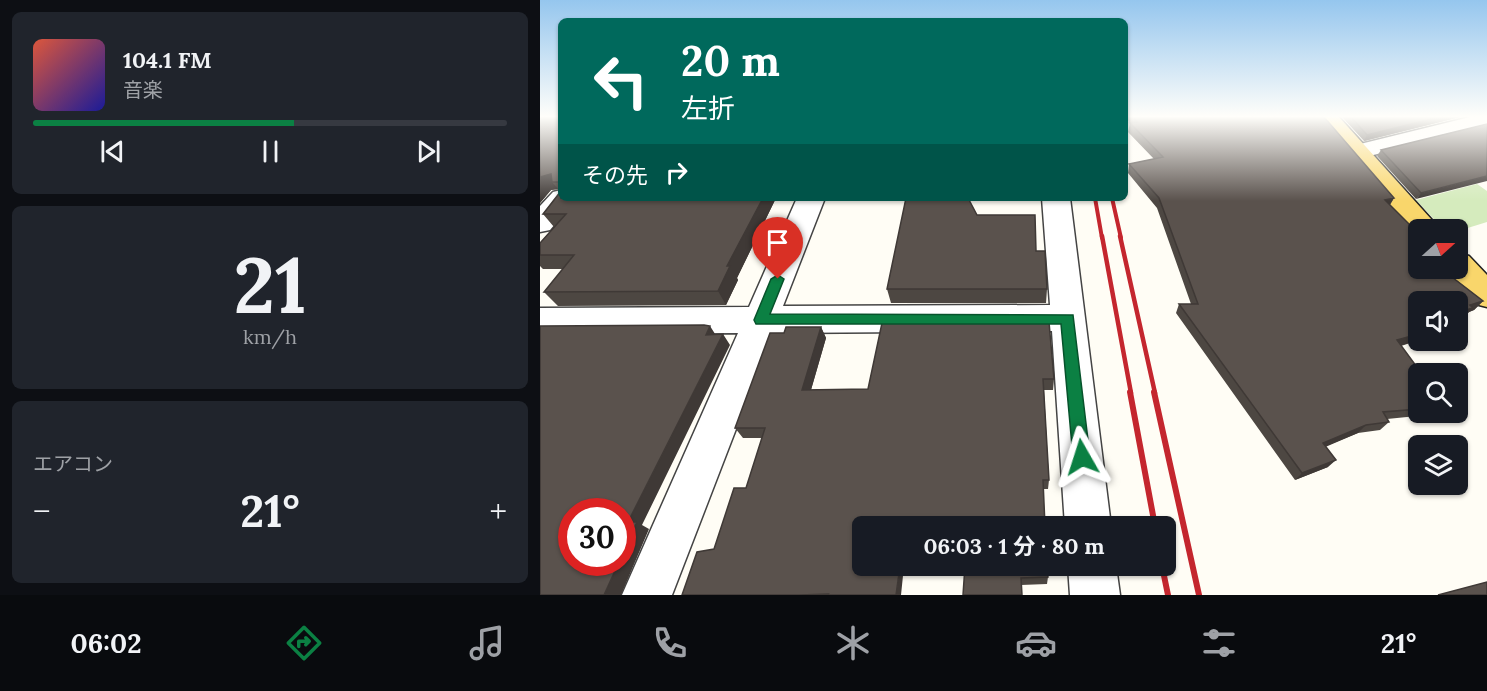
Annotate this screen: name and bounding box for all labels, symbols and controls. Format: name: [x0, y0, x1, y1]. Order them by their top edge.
text: 20 m: [681, 34, 780, 88]
icon: left: [582, 42, 660, 120]
text: 104.1 FM: [123, 46, 212, 74]
text: 音楽: [123, 77, 163, 102]
text: 左折: [681, 91, 735, 125]
icon: previous: [96, 135, 129, 168]
icon: pause: [254, 135, 287, 168]
icon: next: [412, 135, 445, 168]
icon: right: [660, 156, 693, 189]
text: その先: [582, 161, 648, 189]
pin: [752, 217, 803, 279]
north arrow: [1408, 219, 1468, 279]
map controls: [1408, 219, 1468, 495]
icon: arrive: [761, 226, 794, 259]
text: 21: [233, 235, 307, 334]
button: sound: [1408, 291, 1468, 351]
text: km/h: [243, 324, 297, 349]
button: search: [1408, 363, 1468, 423]
position arrow: [1050, 425, 1114, 489]
button: layers: [1408, 435, 1468, 495]
text: エアコン: [33, 451, 113, 476]
text: 21°: [240, 482, 300, 539]
text: −: [33, 490, 51, 532]
text: +: [489, 490, 507, 532]
speed limit sign: 30: [558, 498, 636, 576]
text: 06:03 · 1 分 · 80 m: [924, 532, 1104, 560]
icon: directions: [283, 622, 325, 664]
icon: music: [466, 622, 508, 664]
icon: phone: [649, 622, 691, 664]
icon: climate: [832, 622, 874, 664]
icon: car: [1015, 622, 1057, 664]
icon: filters: [1198, 622, 1240, 664]
text: 06:02: [71, 626, 142, 660]
text: 21°: [1381, 626, 1416, 660]

